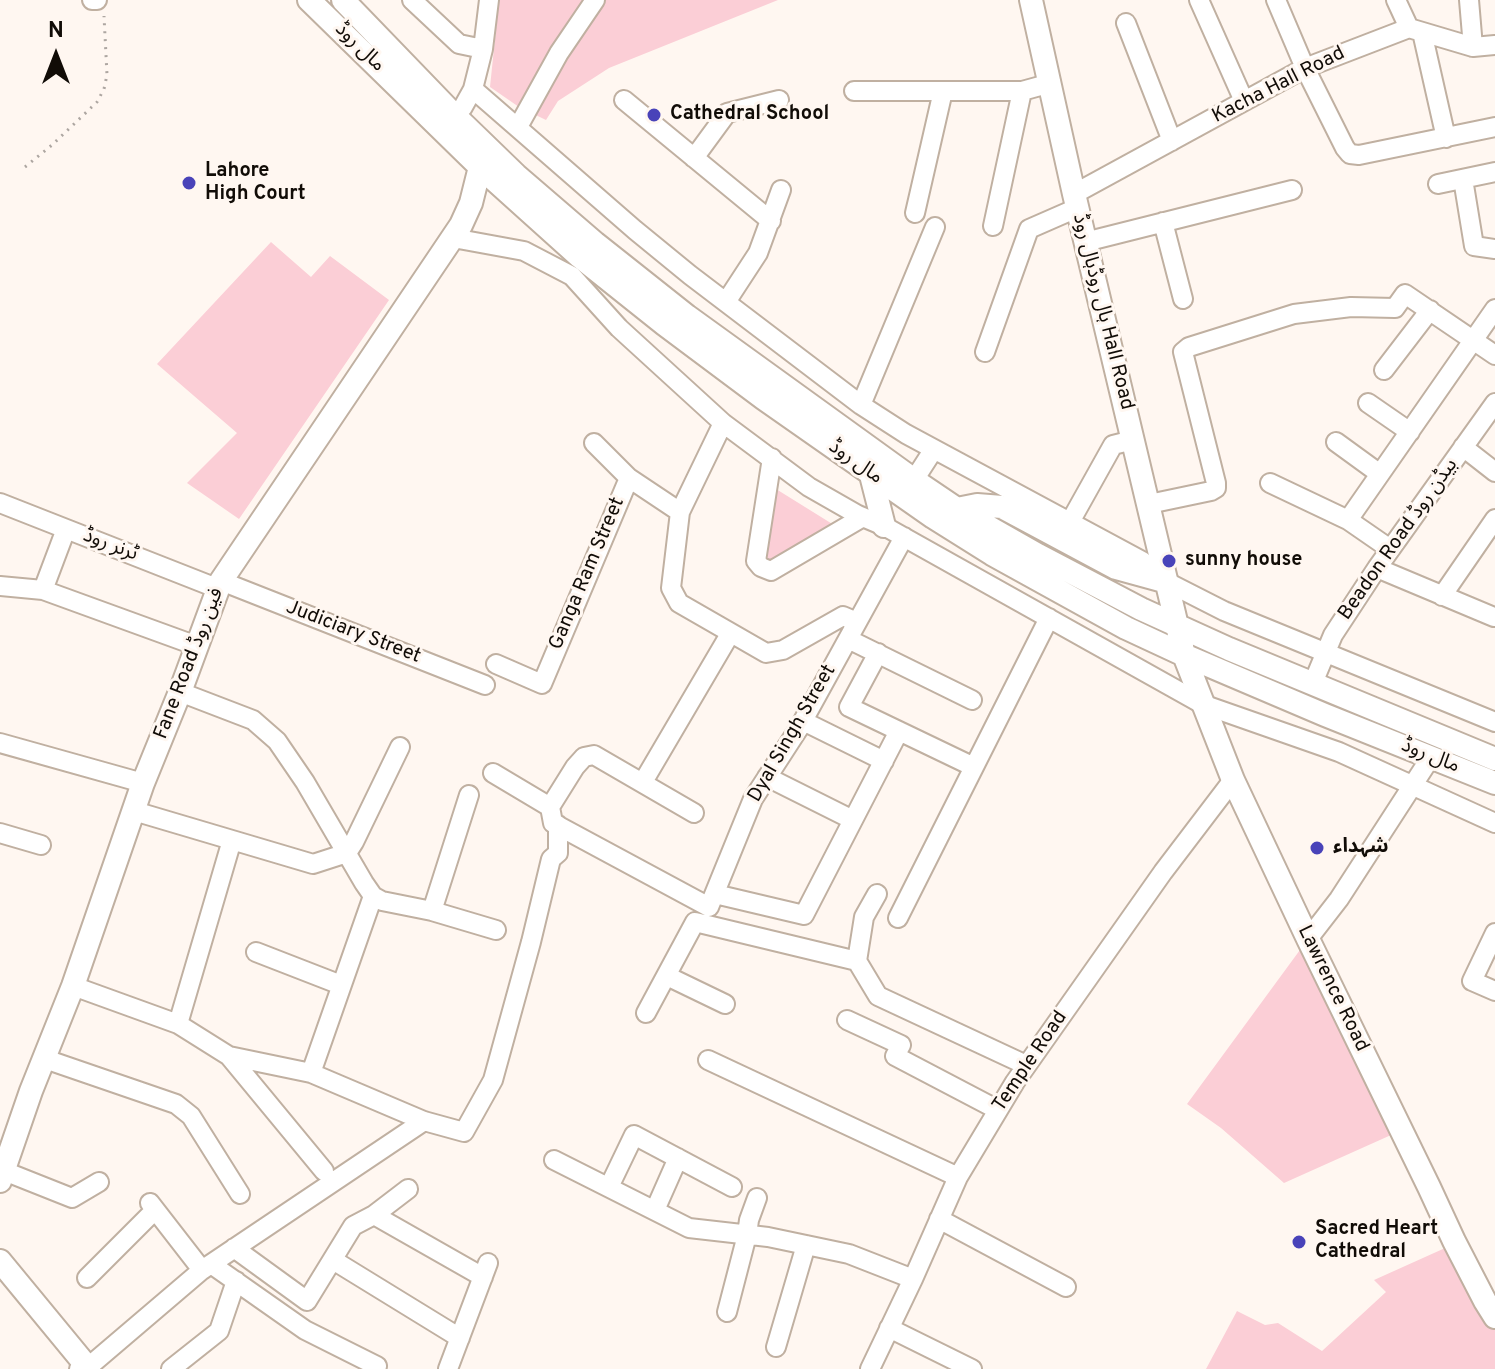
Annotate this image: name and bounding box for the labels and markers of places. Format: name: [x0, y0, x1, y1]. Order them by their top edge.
place label: Cathedral School: [670, 103, 829, 127]
marker: Cathedral School: [645, 106, 663, 124]
place label: Lahore High Court: [205, 160, 306, 207]
marker: Lahore High Court: [180, 174, 198, 192]
place label: sunny house: [1185, 549, 1302, 573]
marker: sunny house: [1160, 552, 1178, 570]
place label: شہداء: [1333, 836, 1389, 860]
marker: شہداء: [1308, 839, 1326, 857]
place label: Sacred Heart Cathedral: [1315, 1218, 1438, 1265]
marker: Sacred Heart Cathedral: [1290, 1233, 1308, 1251]

